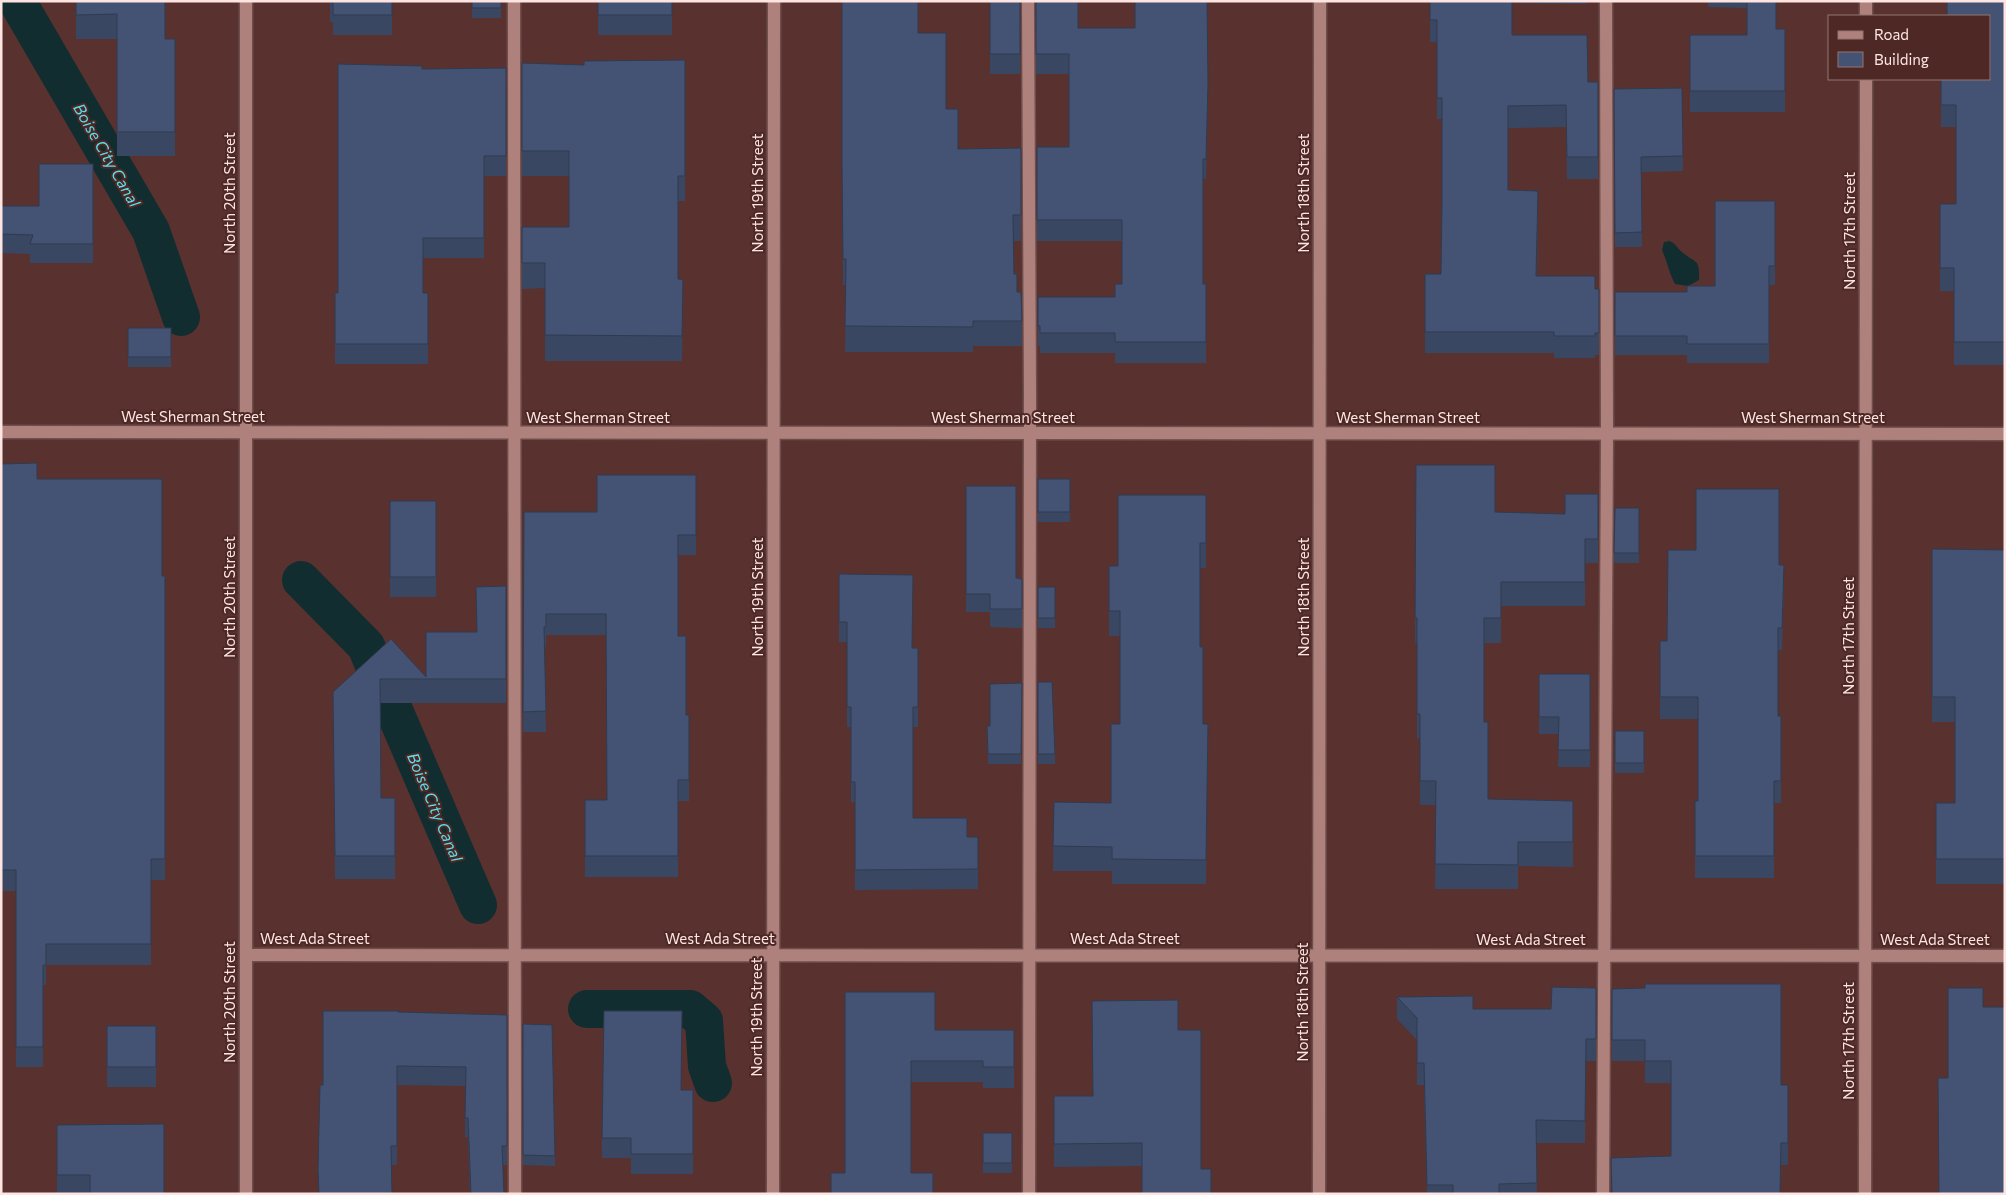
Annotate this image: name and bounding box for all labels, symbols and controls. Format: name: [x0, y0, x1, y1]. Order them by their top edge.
legend: [1828, 15, 1991, 80]
text: Road: [1874, 25, 1909, 43]
text: Building: [1874, 50, 1929, 68]
water label: Boise City Canal: [70, 99, 145, 211]
street label: North 20th Street: [220, 132, 238, 254]
street label: North 19th Street: [748, 133, 766, 253]
street label: North 18th Street: [1294, 133, 1312, 253]
street label: North 17th Street: [1840, 172, 1858, 290]
street label: West Sherman Street: [121, 407, 265, 425]
street label: West Sherman Street: [526, 408, 670, 426]
street label: West Sherman Street: [931, 408, 1075, 426]
street label: West Sherman Street: [1336, 408, 1480, 426]
street label: West Sherman Street: [1741, 408, 1885, 426]
street label: North 20th Street: [220, 536, 238, 658]
street label: North 19th Street: [748, 537, 766, 657]
street label: North 18th Street: [1294, 537, 1312, 657]
street label: North 17th Street: [1839, 577, 1857, 695]
water label: Boise City Canal: [404, 749, 467, 865]
street label: West Ada Street: [260, 929, 370, 947]
street label: West Ada Street: [665, 929, 775, 947]
street label: West Ada Street: [1070, 929, 1180, 947]
street label: West Ada Street: [1476, 930, 1586, 948]
street label: West Ada Street: [1880, 930, 1990, 948]
street label: North 20th Street: [220, 941, 238, 1063]
street label: North 18th Street: [1293, 942, 1311, 1062]
street label: North 19th Street: [747, 957, 765, 1077]
street label: North 17th Street: [1839, 982, 1857, 1100]

